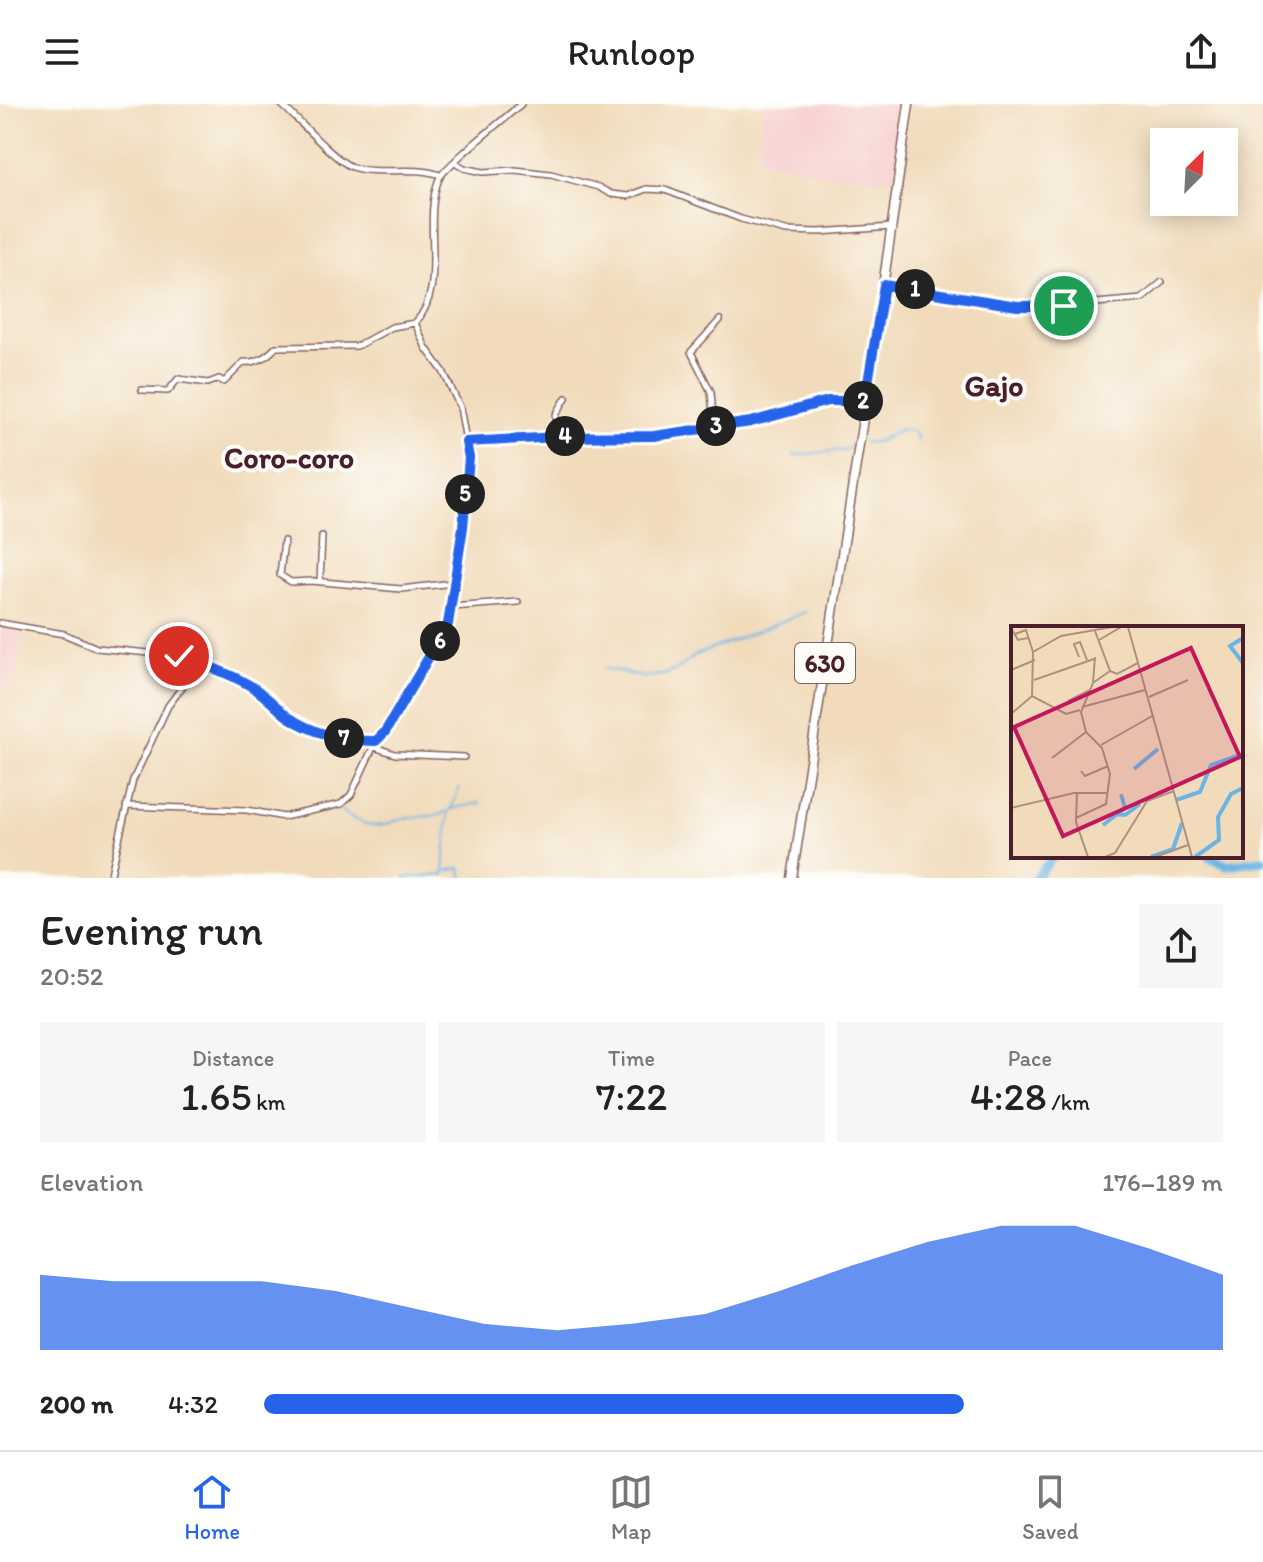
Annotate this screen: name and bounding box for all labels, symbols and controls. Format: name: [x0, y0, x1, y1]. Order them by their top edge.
icon: menu: [40, 30, 84, 74]
icon: share: [1179, 30, 1223, 74]
text: Runloop: [568, 31, 695, 74]
north arrow: [1150, 128, 1238, 216]
map controls: [1150, 128, 1238, 216]
pin: 1: [895, 269, 935, 309]
pin: [1030, 272, 1098, 340]
text: 1: [910, 275, 920, 302]
icon: arrive: [1042, 284, 1086, 328]
district label: Gajo: [965, 367, 1023, 404]
pin: 2: [843, 381, 883, 421]
text: 2: [857, 387, 869, 414]
pin: 3: [696, 406, 736, 446]
text: 3: [710, 412, 722, 439]
pin: 4: [545, 416, 585, 456]
text: 4: [558, 422, 572, 449]
district label: Coro-coro: [224, 439, 354, 476]
pin: 5: [445, 474, 485, 514]
text: 5: [459, 480, 471, 507]
pin: 6: [420, 621, 460, 661]
pin: [145, 622, 213, 690]
inset map: [1011, 626, 1243, 858]
text: 6: [434, 627, 446, 654]
icon: check: [157, 634, 201, 678]
road number: 630: [795, 643, 855, 683]
pin: 7: [324, 718, 364, 758]
text: 7: [339, 724, 349, 751]
text: Evening run: [40, 903, 263, 956]
button: share: [1139, 904, 1223, 988]
text: 20:52: [40, 960, 103, 992]
text: Distance: [192, 1045, 274, 1072]
text: Time: [608, 1045, 655, 1072]
text: Pace: [1008, 1045, 1052, 1072]
text: 1.65: [181, 1072, 251, 1120]
text: 7:22: [596, 1072, 667, 1120]
text: 4:28: [970, 1072, 1047, 1120]
text: km: [251, 1089, 285, 1116]
text: /km: [1047, 1089, 1090, 1116]
text: Elevation: [40, 1166, 143, 1198]
text: 176–189 m: [1102, 1166, 1223, 1198]
text: 200 m: [40, 1388, 113, 1420]
text: 4:32: [168, 1388, 218, 1420]
tab: Home: [185, 1470, 240, 1545]
tab: Map: [609, 1470, 653, 1545]
tab: Saved: [1022, 1470, 1078, 1545]

